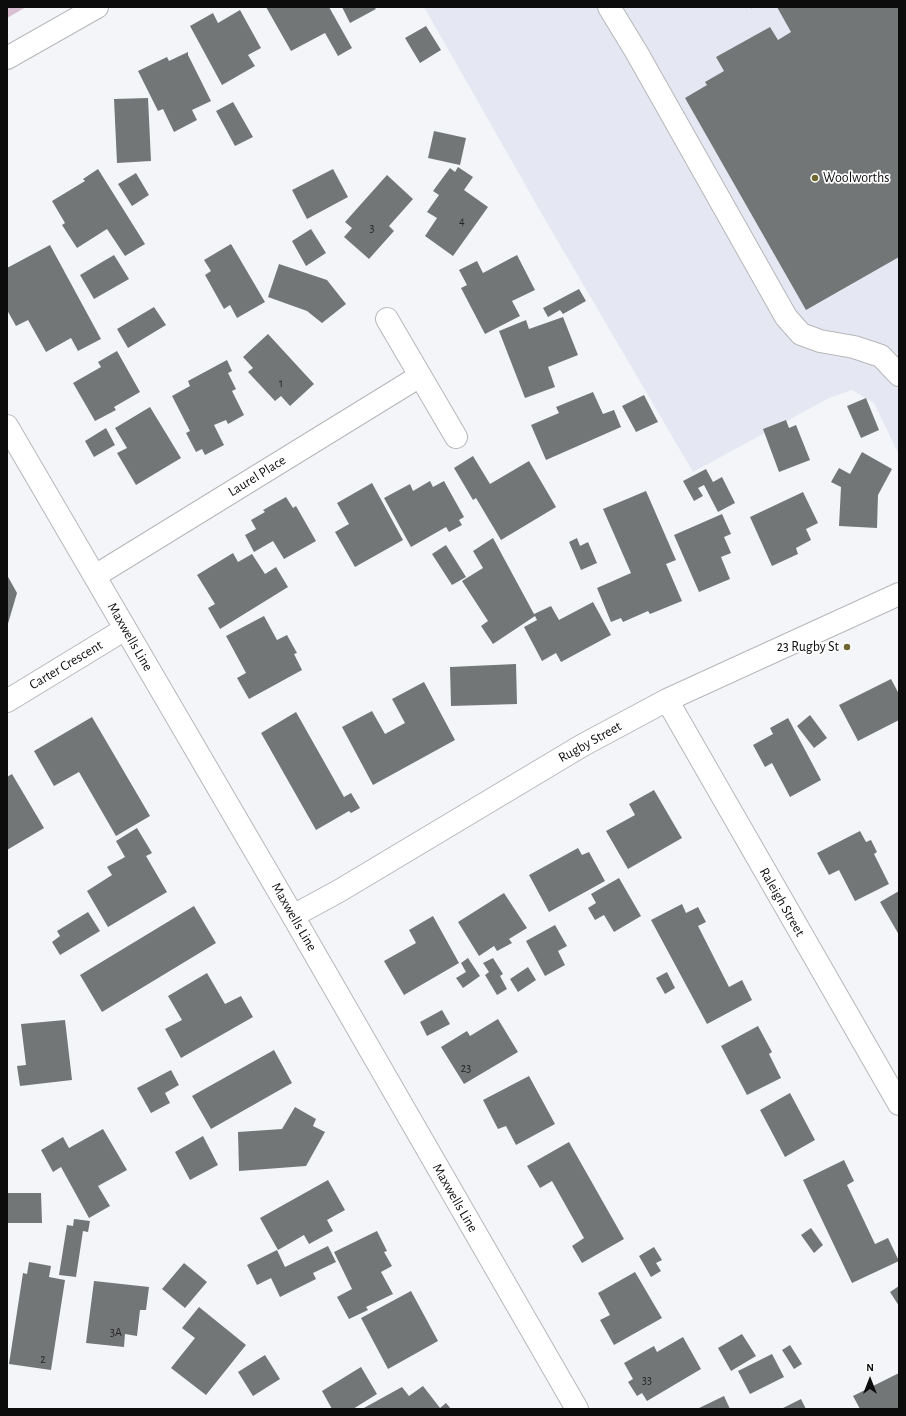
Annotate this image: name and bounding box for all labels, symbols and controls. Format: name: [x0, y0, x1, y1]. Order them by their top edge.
place label: Woolworths: [823, 170, 889, 186]
marker: Woolworths: [810, 173, 820, 183]
house number: 4: [459, 214, 465, 228]
house number: 3: [370, 221, 374, 235]
house number: 1: [279, 376, 283, 390]
street label: Laurel Place: [225, 452, 289, 500]
street label: Maxwells Line: [104, 600, 156, 674]
street label: Carter Crescent: [26, 637, 106, 693]
place label: 23 Rugby St: [777, 639, 839, 655]
marker: 23 Rugby St: [842, 642, 852, 652]
street label: Rugby Street: [555, 718, 625, 766]
street label: Raleigh Street: [756, 865, 808, 939]
street label: Maxwells Line: [268, 880, 320, 954]
house number: 23: [461, 1061, 471, 1075]
street label: Maxwells Line: [429, 1161, 481, 1235]
house number: 3A: [110, 1325, 122, 1339]
house number: 2: [40, 1352, 46, 1366]
north arrow: [850, 1360, 890, 1400]
text: N: [866, 1362, 874, 1373]
house number: 33: [642, 1373, 652, 1387]

